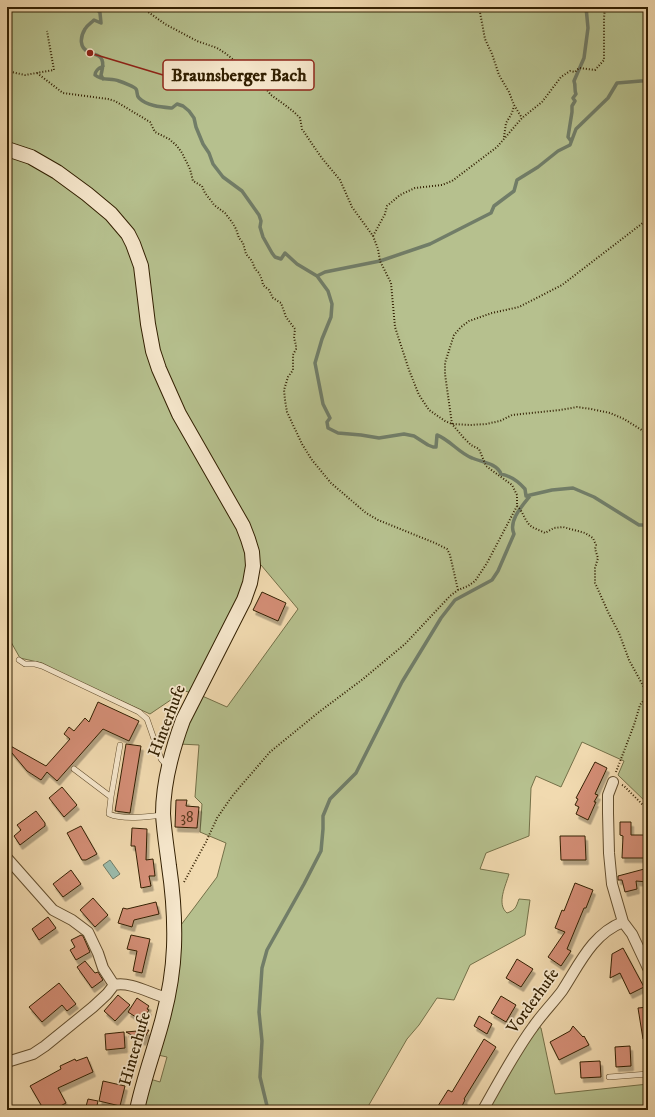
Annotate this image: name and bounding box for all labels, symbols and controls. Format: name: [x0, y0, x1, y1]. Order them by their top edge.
callout: Braunsberger Bach: [163, 60, 314, 90]
text: Braunsberger Bach: [171, 65, 307, 87]
street label: Hinterhufe: [143, 682, 191, 760]
house number: 38: [180, 808, 194, 827]
street label: Vorderhufe: [501, 964, 564, 1039]
street label: Hinterhufe: [114, 1010, 156, 1088]

